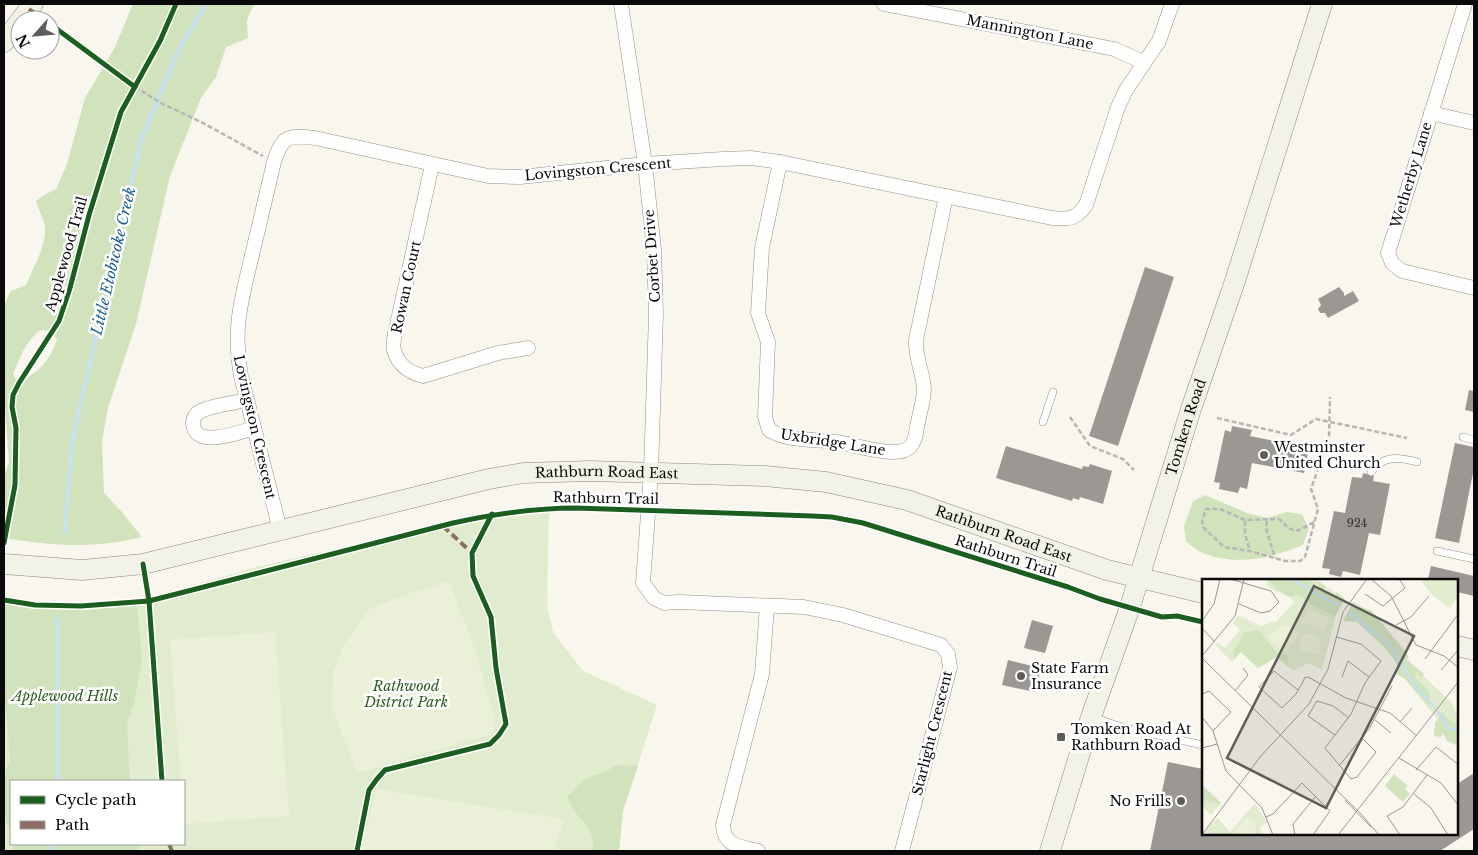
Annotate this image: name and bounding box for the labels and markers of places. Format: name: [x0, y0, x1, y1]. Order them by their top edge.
place label: Westminster United Church: [1273, 438, 1381, 472]
marker: Westminster United Church: [1258, 449, 1270, 461]
place label: State Farm Insurance: [1031, 659, 1109, 693]
marker: State Farm Insurance: [1015, 670, 1027, 682]
place label: Tomken Road At Rathburn Road: [1071, 720, 1192, 754]
marker: Tomken Road At Rathburn Road: [1055, 731, 1067, 743]
place label: No Frills: [1109, 792, 1171, 810]
marker: No Frills: [1175, 795, 1187, 807]

